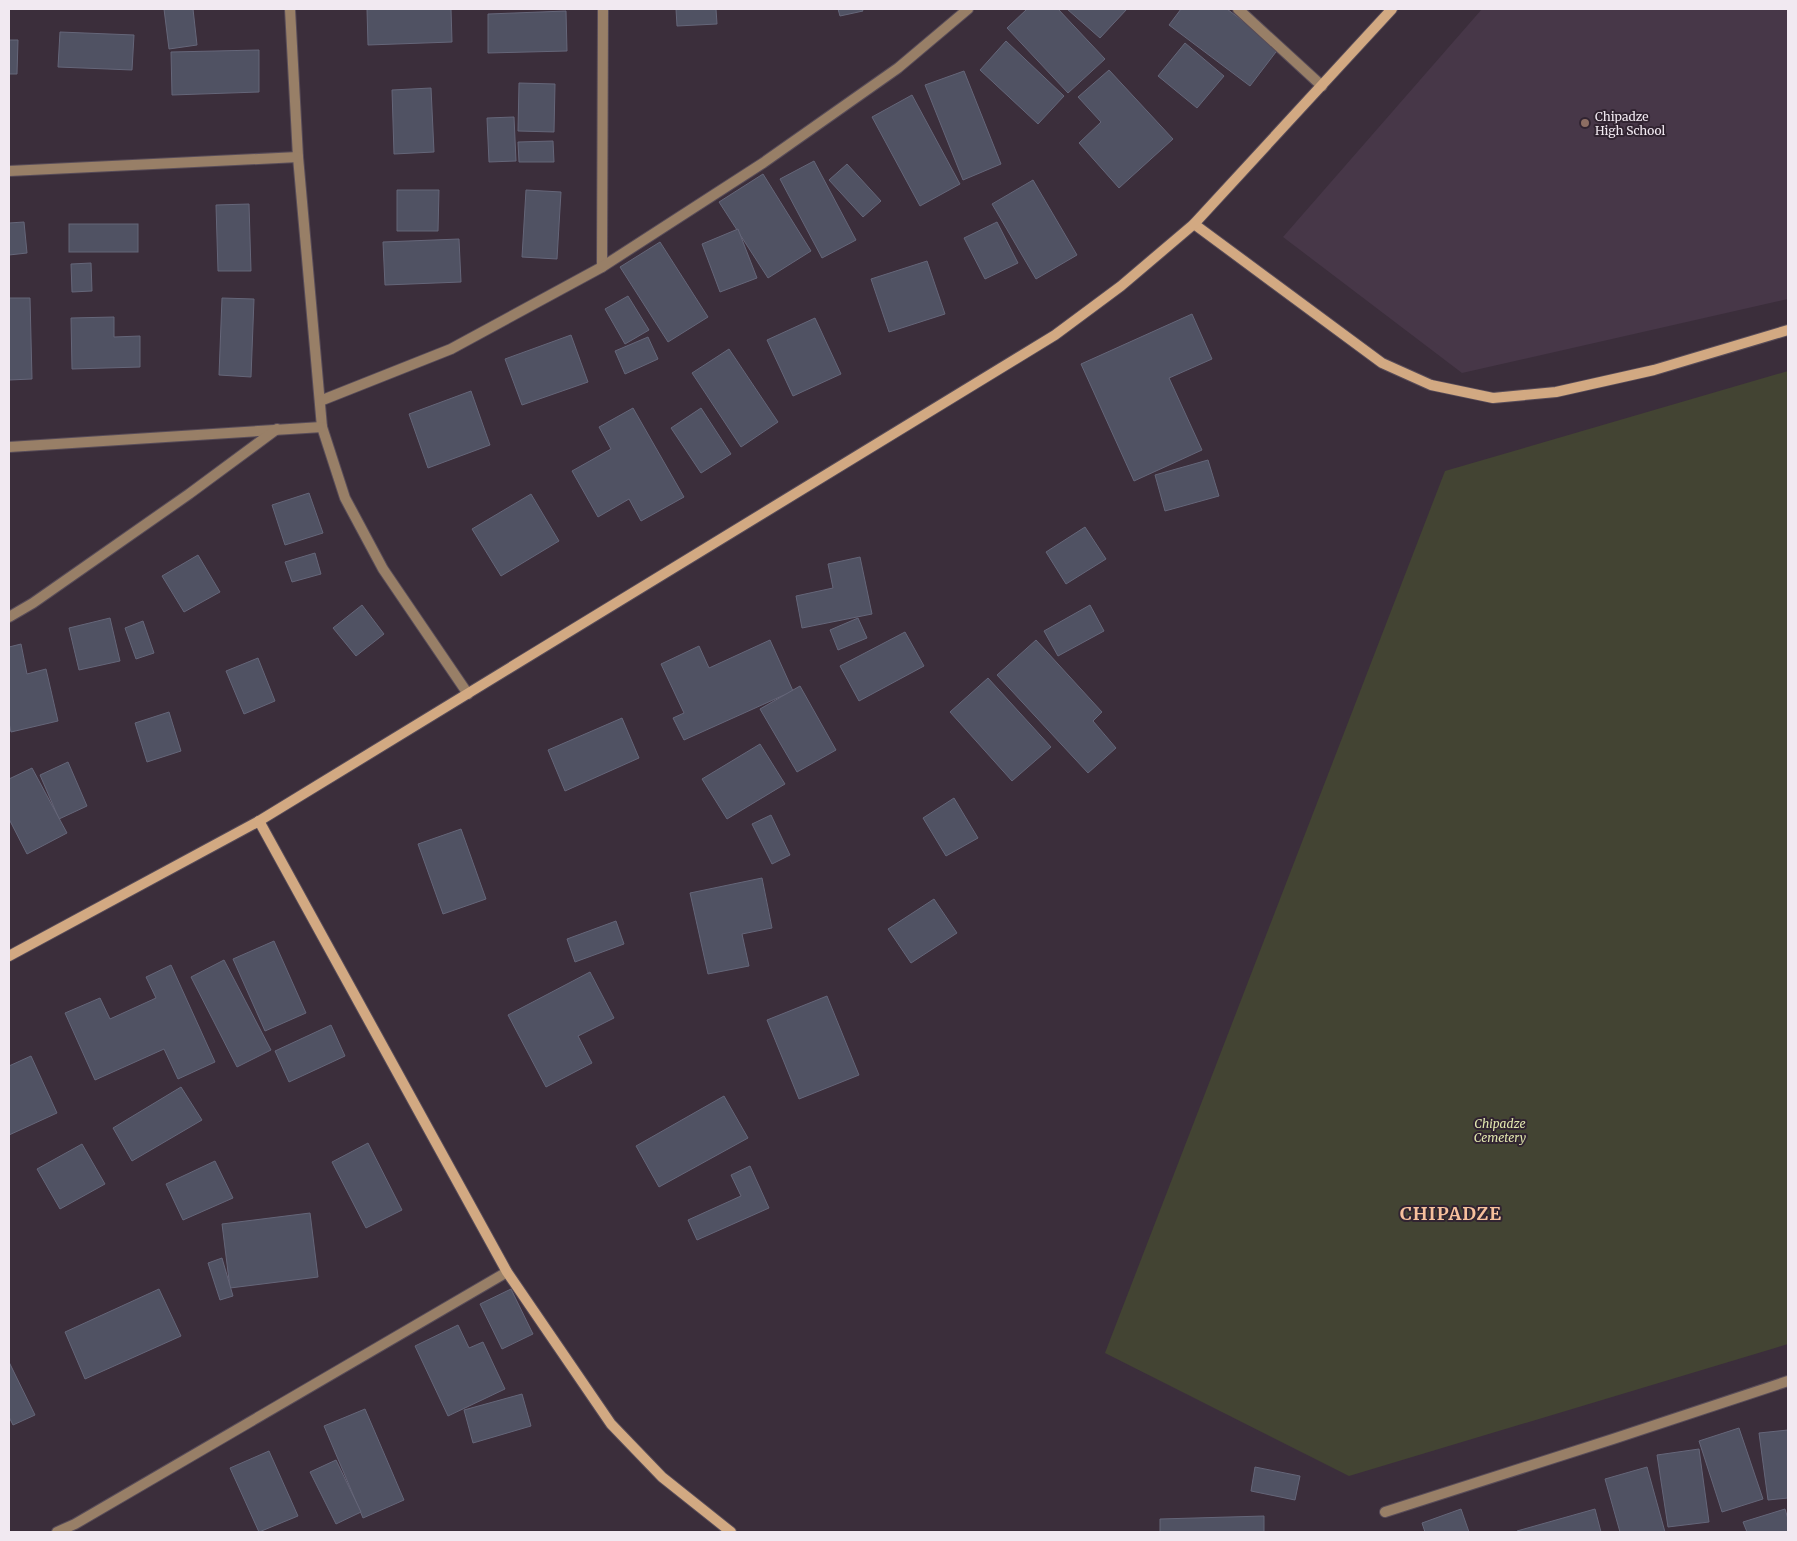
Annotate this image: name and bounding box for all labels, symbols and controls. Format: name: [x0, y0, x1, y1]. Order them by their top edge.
place label: Chipadze High School: [1595, 109, 1666, 138]
marker: Chipadze High School: [1579, 117, 1591, 129]
park label: Chipadze Cemetery: [1474, 1116, 1527, 1145]
district label: CHIPADZE: [1400, 1202, 1502, 1225]

